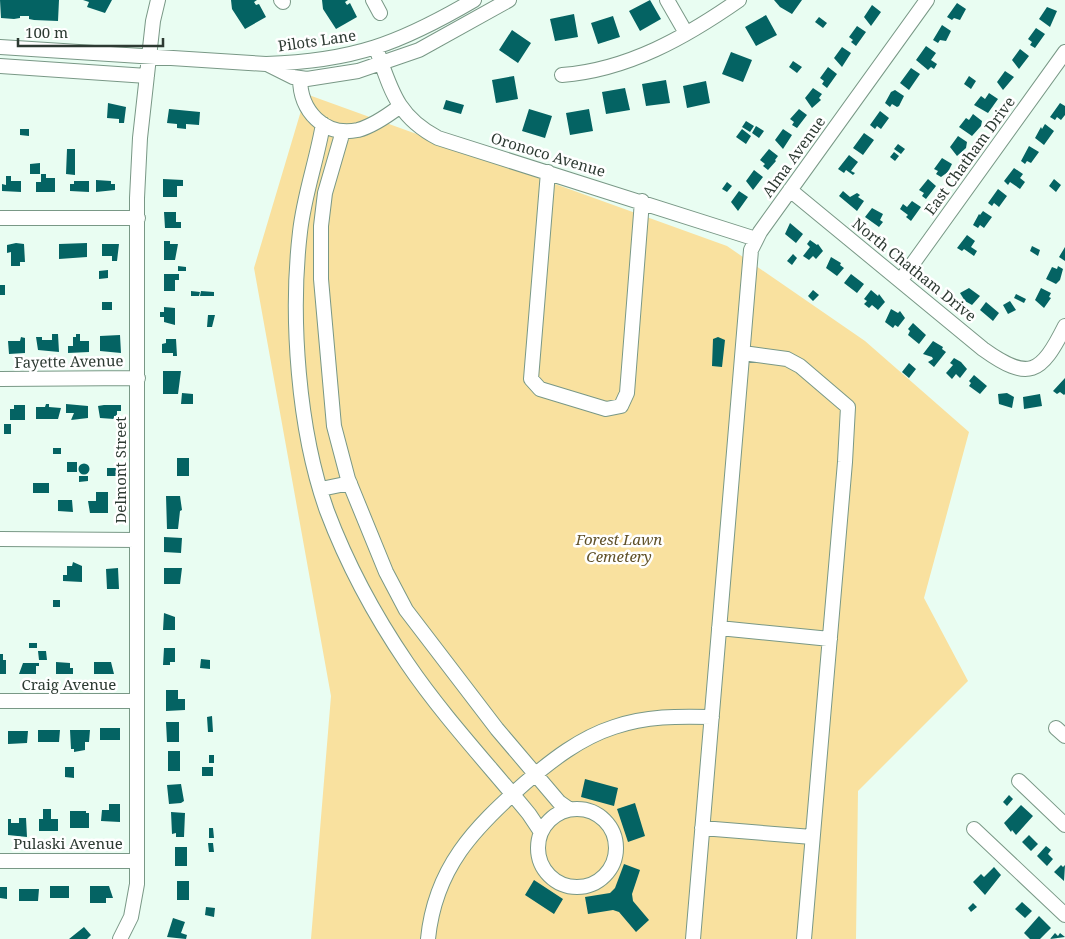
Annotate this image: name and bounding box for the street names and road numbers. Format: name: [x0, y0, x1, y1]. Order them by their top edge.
street label: Pilots Lane: [277, 25, 357, 55]
street label: East Chatham Drive: [919, 92, 1019, 219]
street label: Alma Avenue: [757, 112, 829, 201]
street label: Oronoco Avenue: [489, 127, 608, 181]
street label: North Chatham Drive: [849, 213, 981, 325]
street label: Fayette Avenue: [14, 350, 124, 372]
street label: Delmont Street: [110, 416, 130, 524]
street label: Craig Avenue: [22, 674, 116, 694]
street label: Pulaski Avenue: [13, 833, 123, 853]

